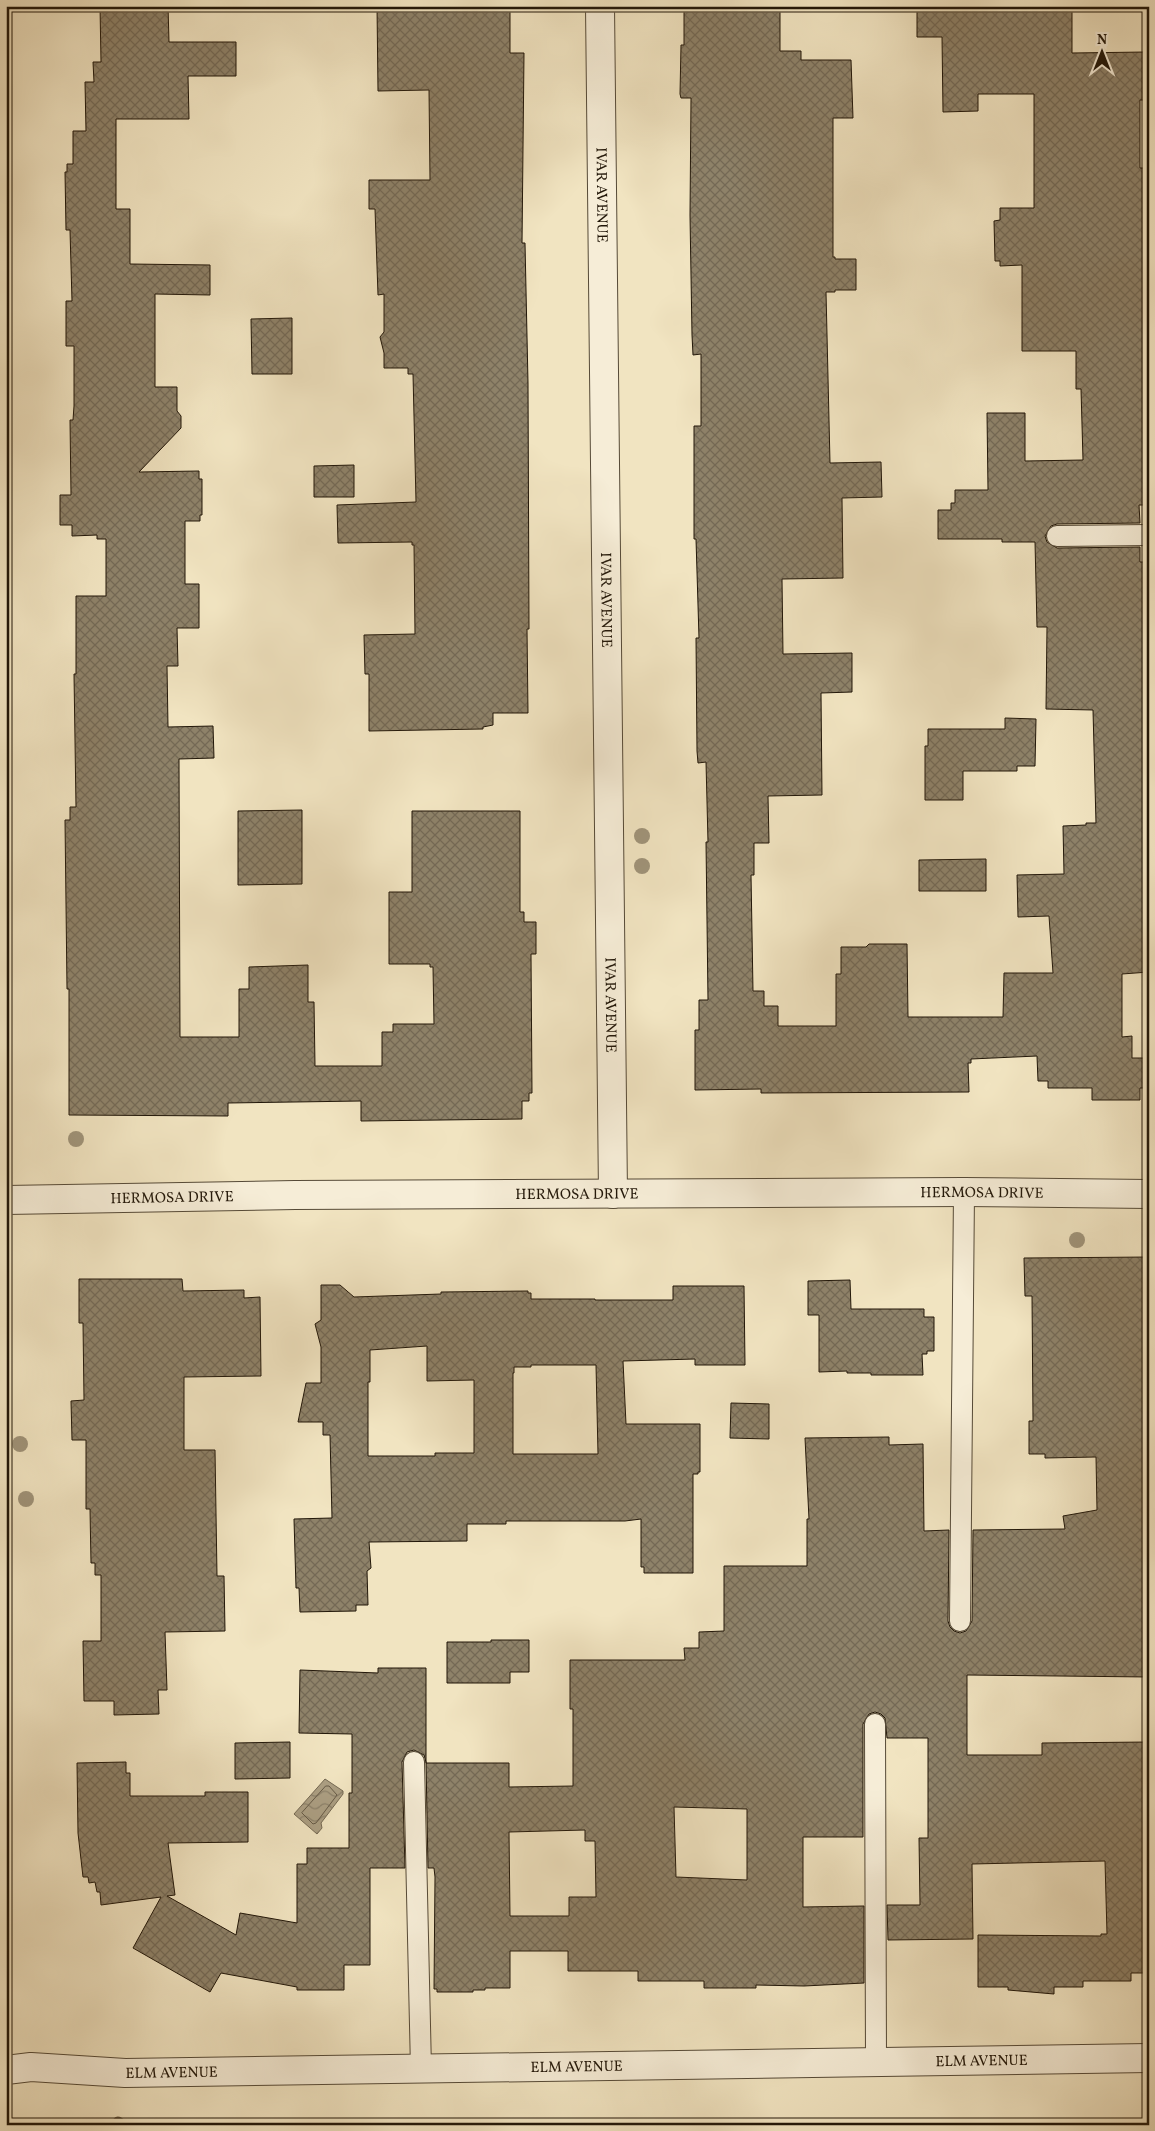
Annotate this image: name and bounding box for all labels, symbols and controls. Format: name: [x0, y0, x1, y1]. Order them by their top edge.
north arrow: [1078, 28, 1128, 78]
text: N: [1097, 31, 1107, 50]
street label: IVAR AVENUE: [590, 147, 612, 243]
street label: IVAR AVENUE: [594, 552, 616, 648]
street label: IVAR AVENUE: [598, 957, 620, 1053]
street label: HERMOSA DRIVE: [920, 1183, 1044, 1205]
street label: HERMOSA DRIVE: [515, 1184, 639, 1206]
street label: HERMOSA DRIVE: [110, 1187, 234, 1210]
street label: ELM AVENUE: [935, 2051, 1028, 2073]
street label: ELM AVENUE: [530, 2057, 623, 2079]
street label: ELM AVENUE: [125, 2063, 218, 2085]

